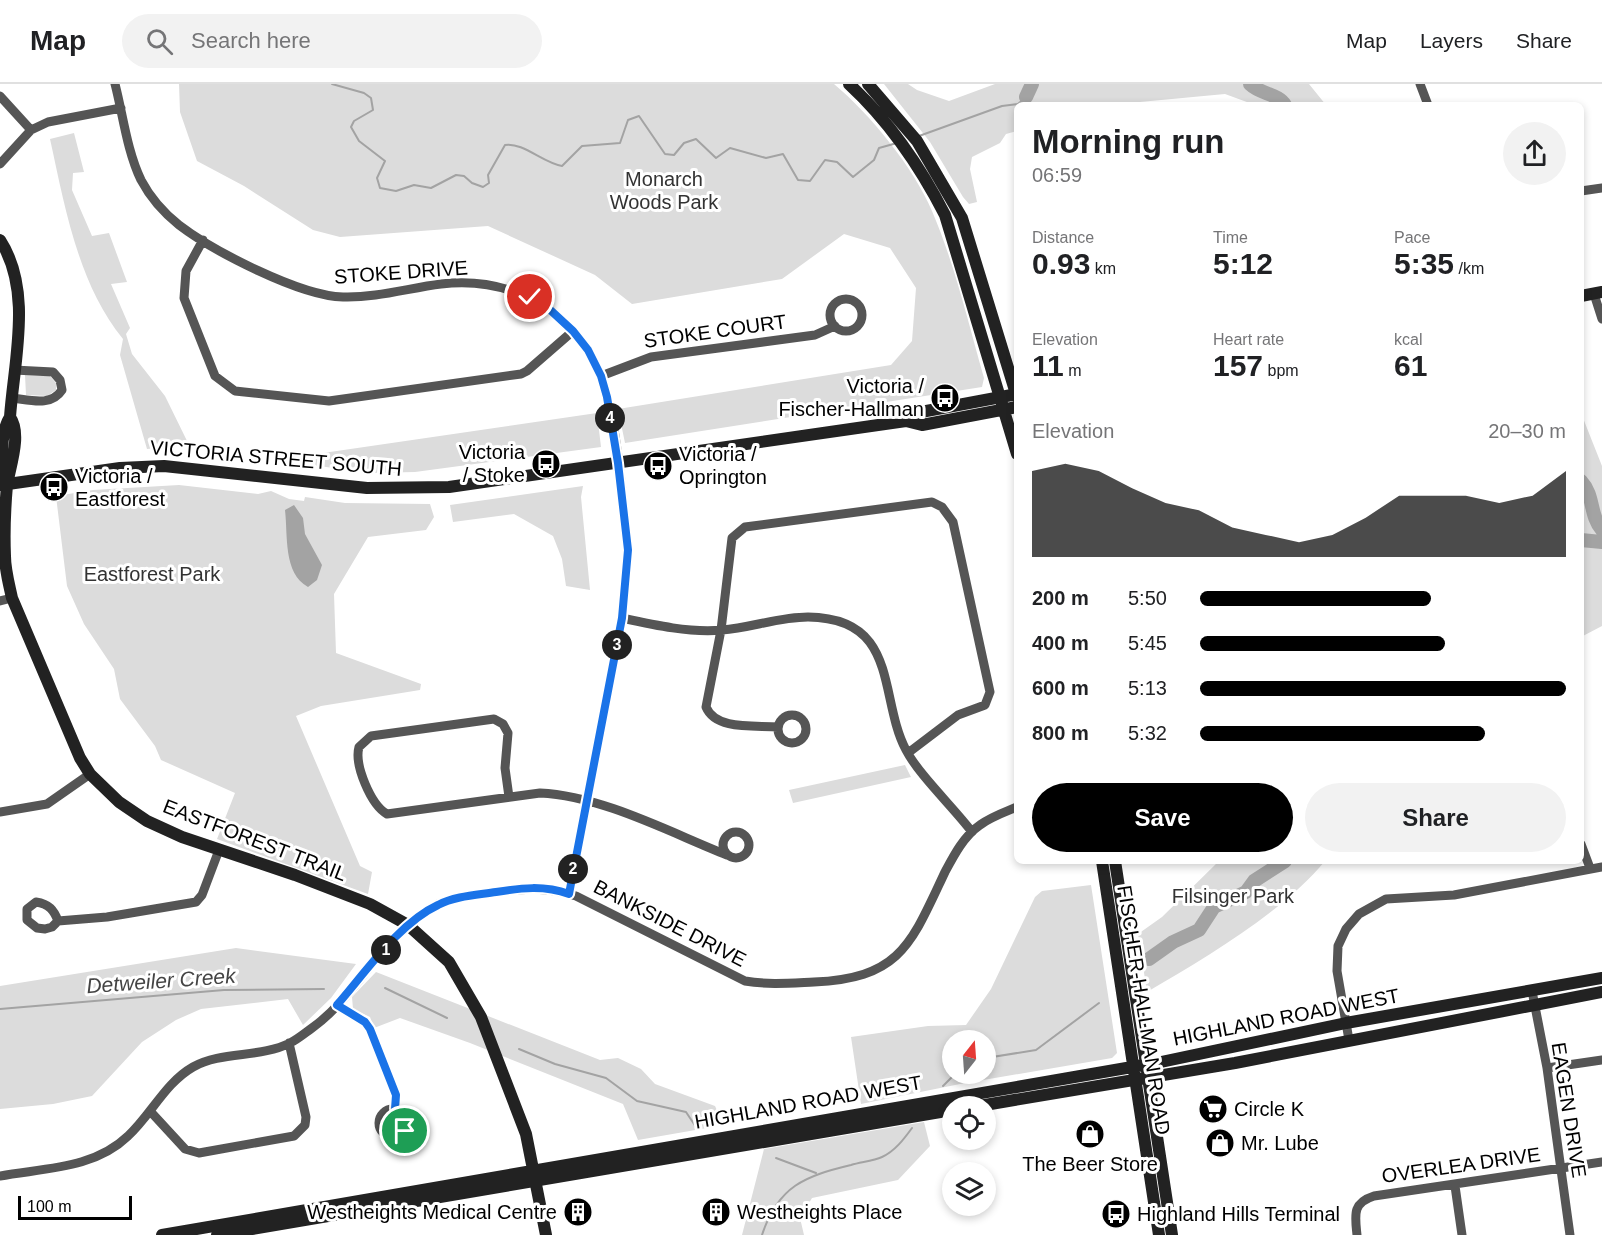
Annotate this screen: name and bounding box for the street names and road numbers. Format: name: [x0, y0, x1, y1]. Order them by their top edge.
street label: STOKE DRIVE: [333, 256, 469, 288]
street label: STOKE COURT: [642, 310, 788, 352]
street label: VICTORIA STREET SOUTH: [149, 436, 403, 480]
street label: EASTFOREST TRAIL: [160, 795, 350, 885]
street label: BANKSIDE DRIVE: [590, 875, 750, 971]
street label: FISCHER-HALLMAN ROAD: [1113, 884, 1175, 1136]
street label: HIGHLAND ROAD WEST: [1171, 984, 1401, 1050]
street label: EAGEN DRIVE: [1547, 1041, 1591, 1179]
street label: HIGHLAND ROAD WEST: [693, 1071, 923, 1133]
street label: OVERLEA DRIVE: [1380, 1143, 1542, 1187]

